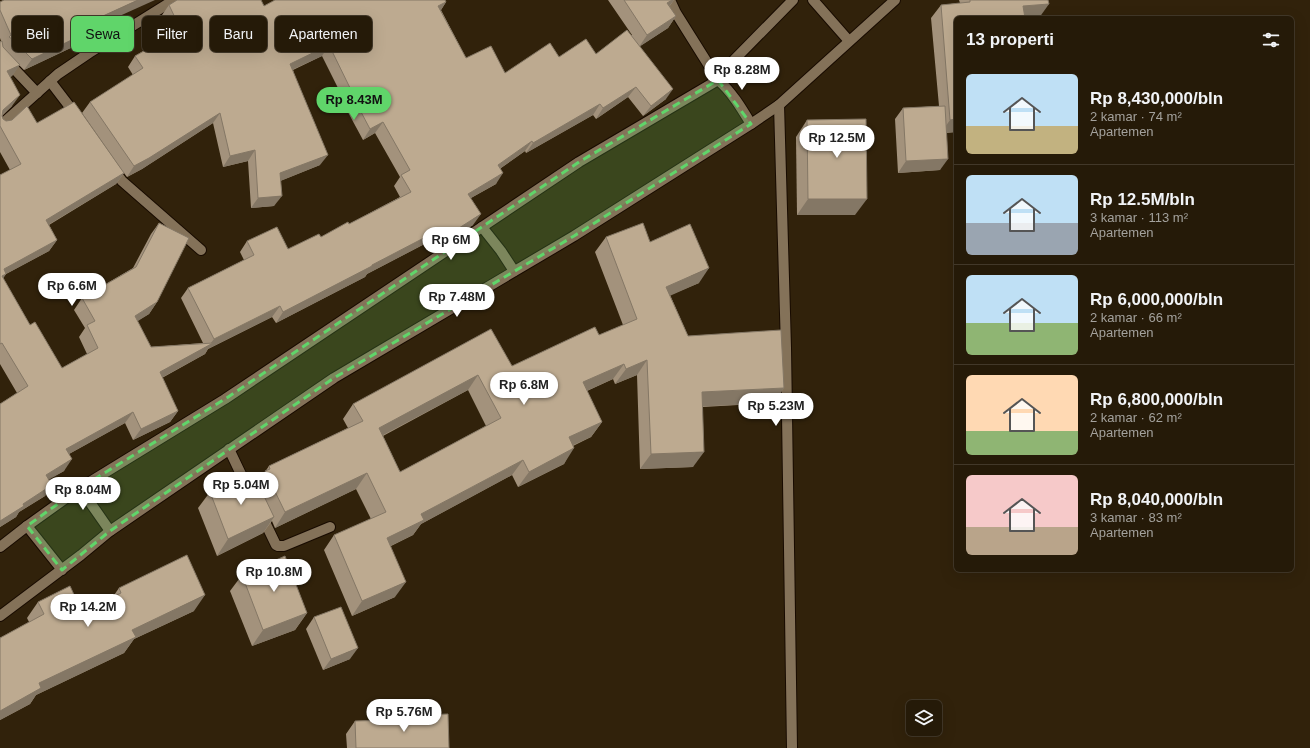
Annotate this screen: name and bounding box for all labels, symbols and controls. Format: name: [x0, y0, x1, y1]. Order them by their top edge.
chip: Beli: [12, 16, 63, 52]
chip: Sewa: [71, 16, 134, 52]
chip: Filter: [142, 16, 202, 52]
chip: Baru: [210, 16, 267, 52]
chip: Apartemen: [275, 16, 372, 52]
icon: filters: [1260, 29, 1282, 51]
text: 13 properti: [966, 30, 1054, 49]
pin: Rp 8.28M: [701, 57, 783, 91]
text: Rp 8.28M: [713, 62, 771, 77]
pin: Rp 8.43M: [313, 87, 395, 121]
text: Rp 8,430,000/bln: [1090, 89, 1223, 108]
icon: home: [998, 90, 1046, 138]
text: Rp 8.43M: [325, 92, 383, 107]
text: 2 kamar · 74 m²: [1090, 109, 1182, 124]
text: Apartemen: [1090, 124, 1154, 139]
pin: Rp 12.5M: [796, 125, 878, 159]
text: Rp 12.5M: [808, 130, 866, 145]
text: Rp 12.5M/bln: [1090, 190, 1195, 209]
icon: home: [998, 191, 1046, 239]
text: 3 kamar · 113 m²: [1090, 210, 1188, 225]
text: Apartemen: [1090, 225, 1154, 240]
pin: Rp 6M: [423, 227, 479, 261]
text: Rp 6M: [432, 232, 471, 247]
pin: Rp 6.6M: [35, 273, 109, 307]
text: Rp 6.6M: [47, 278, 97, 293]
pin: Rp 7.48M: [416, 284, 498, 318]
text: Rp 7.48M: [428, 289, 486, 304]
text: Rp 6,000,000/bln: [1090, 290, 1223, 309]
icon: home: [998, 291, 1046, 339]
text: 2 kamar · 66 m²: [1090, 310, 1182, 325]
text: Apartemen: [1090, 325, 1154, 340]
pin: Rp 6.8M: [487, 372, 561, 406]
text: Rp 6.8M: [499, 377, 549, 392]
text: Rp 6,800,000/bln: [1090, 390, 1223, 409]
icon: home: [998, 391, 1046, 439]
pin: Rp 5.23M: [735, 393, 817, 427]
text: Rp 5.23M: [747, 398, 805, 413]
text: 2 kamar · 62 m²: [1090, 410, 1182, 425]
text: Apartemen: [1090, 425, 1154, 440]
pin: Rp 5.04M: [200, 472, 282, 506]
pin: Rp 8.04M: [42, 477, 124, 511]
text: Rp 5.04M: [212, 477, 270, 492]
text: Rp 8.04M: [54, 482, 112, 497]
text: Rp 8,040,000/bln: [1090, 490, 1223, 509]
icon: home: [998, 491, 1046, 539]
text: 3 kamar · 83 m²: [1090, 510, 1182, 525]
text: Apartemen: [1090, 525, 1154, 540]
pin: Rp 10.8M: [233, 559, 315, 593]
text: Rp 10.8M: [245, 564, 303, 579]
pin: Rp 14.2M: [47, 594, 129, 628]
text: Rp 14.2M: [59, 599, 117, 614]
pin: Rp 5.76M: [363, 699, 445, 733]
map controls: [906, 700, 942, 736]
button: layers: [906, 700, 942, 736]
text: Rp 5.76M: [375, 704, 433, 719]

